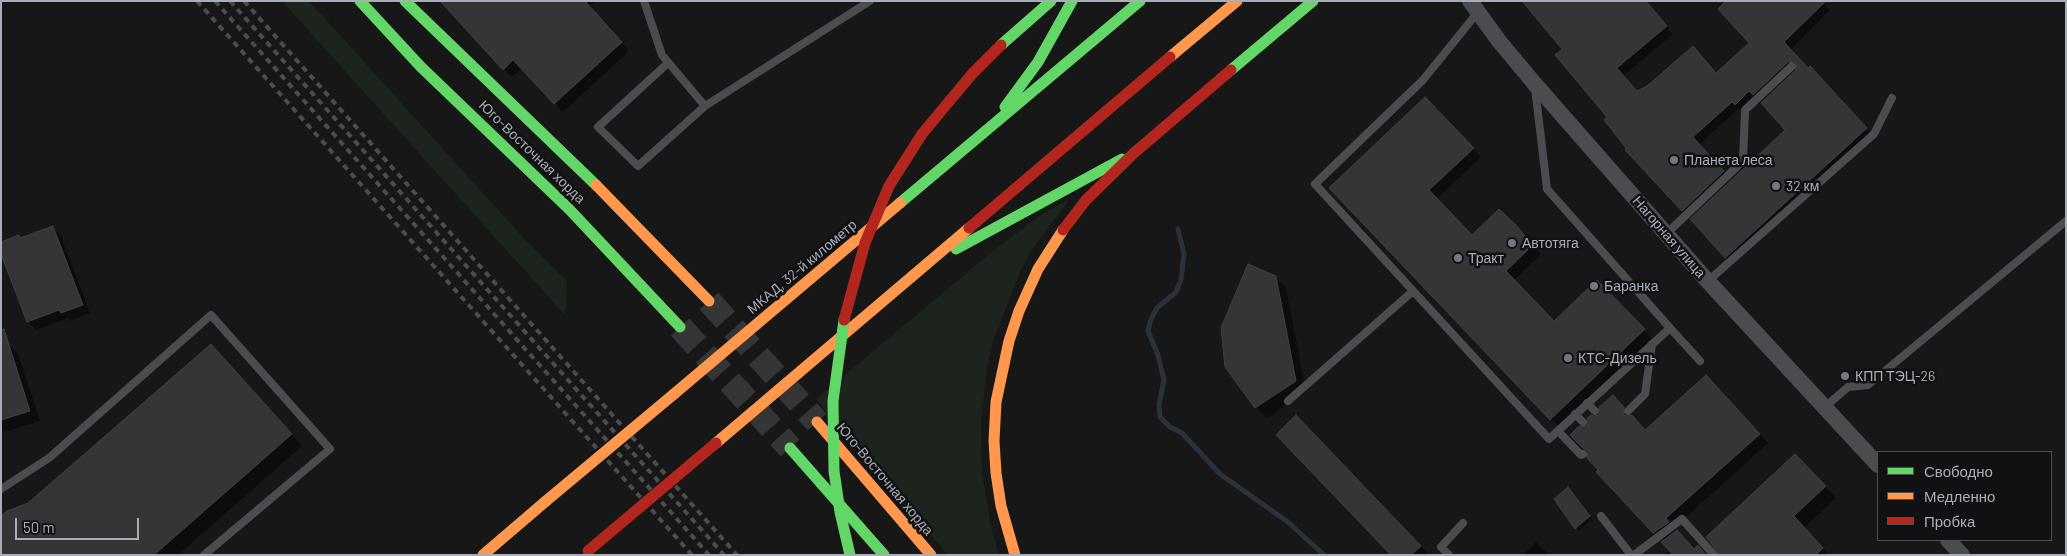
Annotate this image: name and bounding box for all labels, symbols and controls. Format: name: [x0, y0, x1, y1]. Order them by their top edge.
street label: Юго-Восточная хорда: [475, 97, 589, 207]
place label: Планета леса: [1684, 152, 1773, 168]
marker: Планета леса: [1668, 154, 1680, 166]
place label: 32 км: [1786, 178, 1819, 194]
marker: 32 км: [1770, 180, 1782, 192]
street label: Нагорная улица: [1629, 193, 1709, 281]
street label: МКАД, 32-й километр: [744, 216, 860, 318]
place label: Автотяга: [1522, 235, 1579, 251]
marker: Автотяга: [1506, 237, 1518, 249]
place label: Тракт: [1468, 250, 1504, 266]
marker: Тракт: [1452, 252, 1464, 264]
place label: Баранка: [1604, 278, 1658, 294]
marker: Баранка: [1588, 280, 1600, 292]
place label: КТС-Дизель: [1578, 350, 1657, 366]
marker: КТС-Дизель: [1562, 352, 1574, 364]
place label: КПП ТЭЦ-26: [1855, 368, 1935, 384]
marker: КПП ТЭЦ-26: [1839, 370, 1851, 382]
street label: Юго-Восточная хорда: [833, 419, 937, 539]
legend: [1877, 451, 2052, 541]
text: Свободно: [1924, 462, 1993, 480]
text: Медленно: [1924, 487, 1995, 505]
scale bar: [18, 508, 141, 540]
text: Пробка: [1924, 512, 1975, 530]
text: 50 m: [23, 518, 55, 536]

